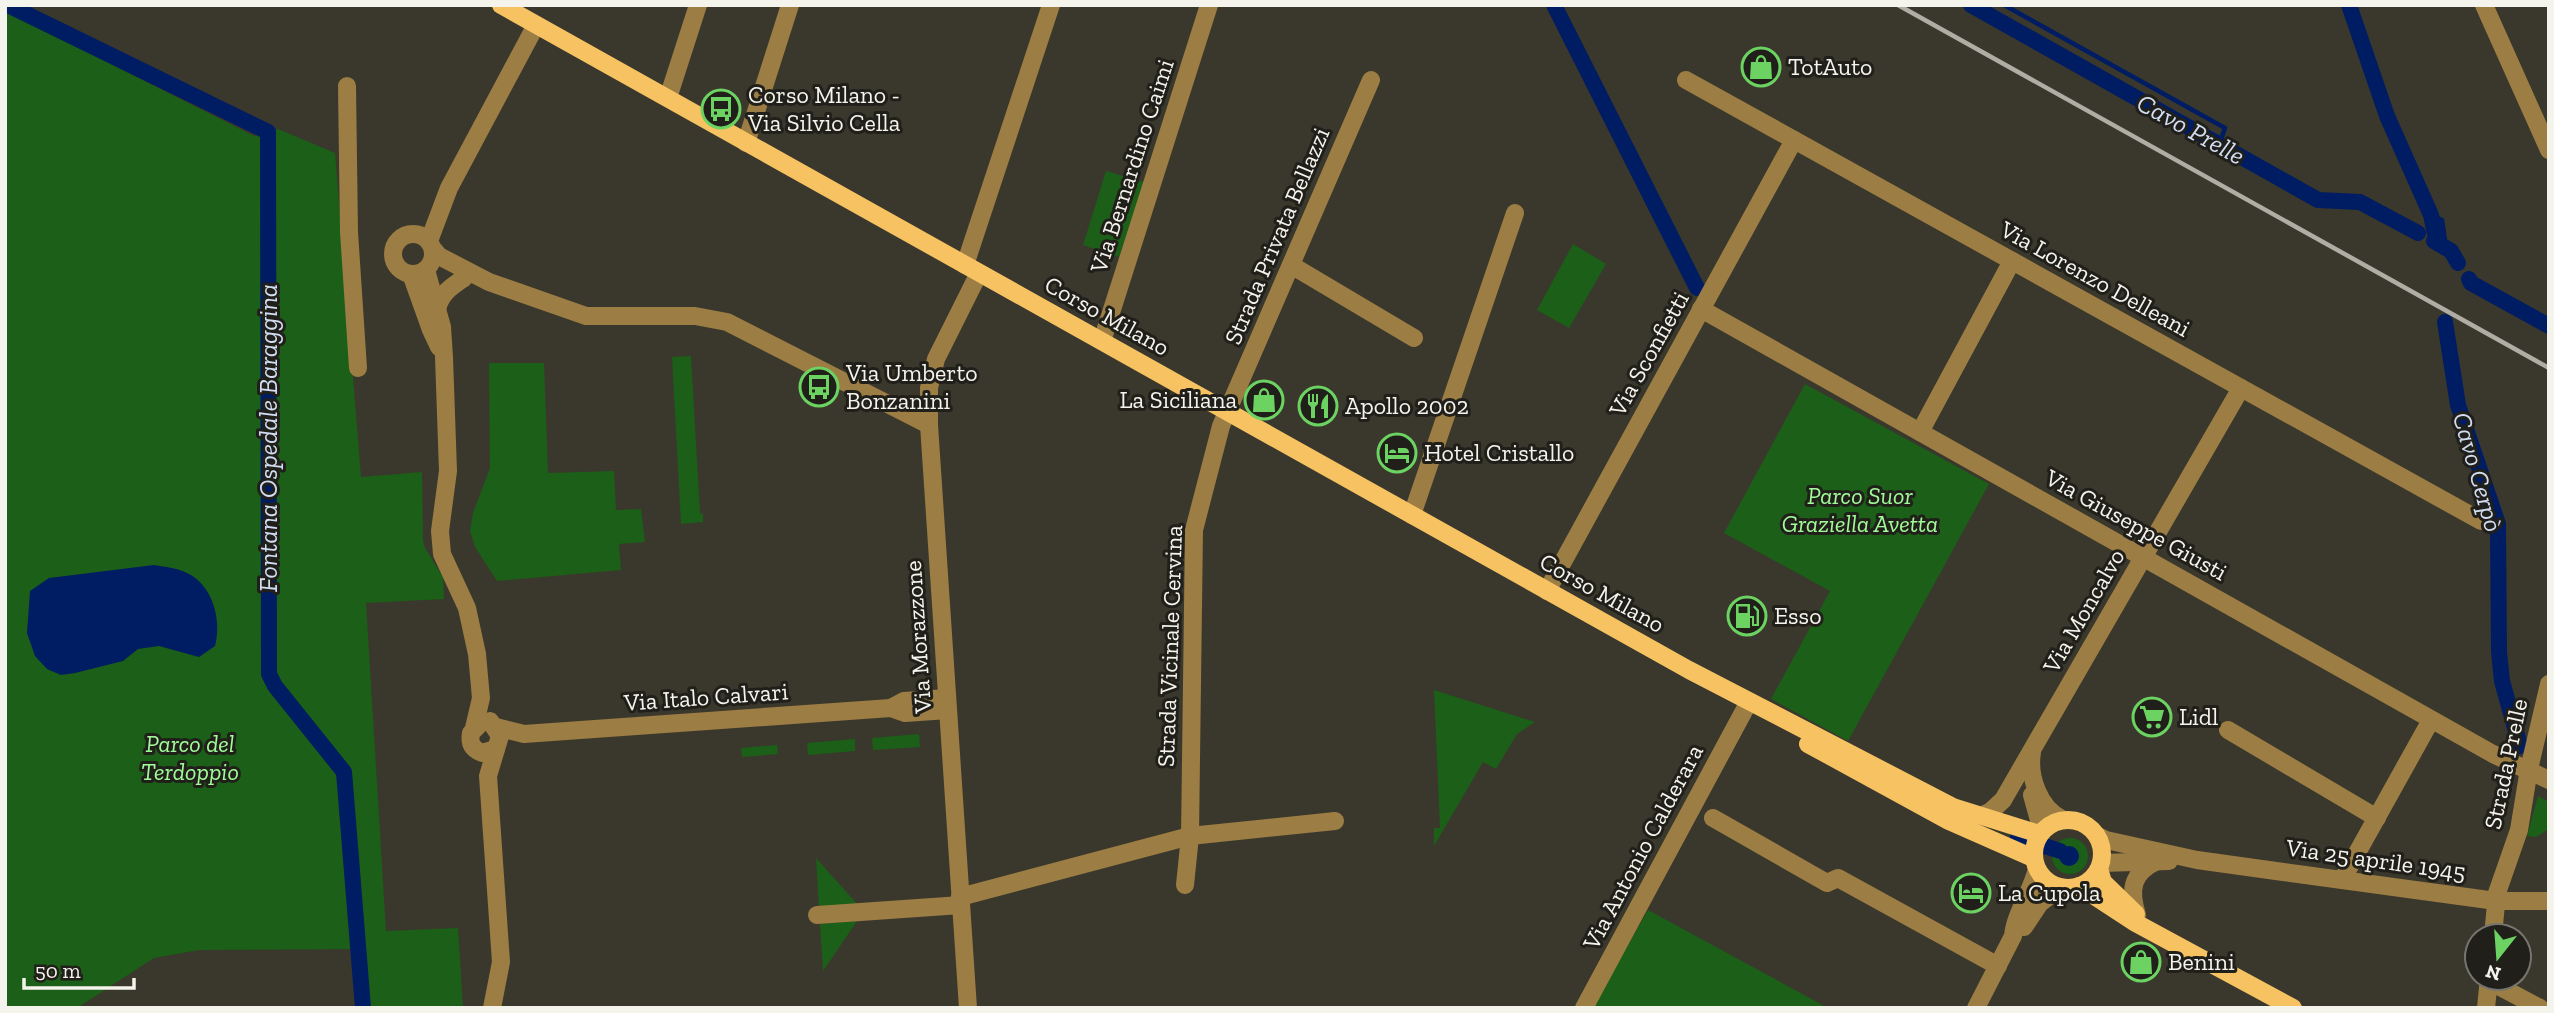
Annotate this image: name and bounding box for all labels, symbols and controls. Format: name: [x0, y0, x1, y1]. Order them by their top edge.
shop icon: TotAuto: [1740, 46, 1782, 88]
place label: TotAuto: [1788, 52, 1872, 81]
street label: Via Bernardino Caimi: [1083, 55, 1180, 277]
place label: Corso Milano - Via Silvio Cella: [747, 80, 901, 137]
water label: Cavo Prelle: [2131, 86, 2251, 172]
bus stop icon: Corso Milano - Via Silvio Cella: [700, 88, 742, 130]
street label: Strada Privata Bellazzi: [1218, 123, 1335, 349]
street label: Via Lorenzo Delleani: [1994, 214, 2195, 343]
street label: Corso Milano: [1040, 269, 1175, 362]
water label: Fontana Ospedale Baraggina: [252, 284, 284, 592]
street label: Via Sconfietti: [1602, 286, 1695, 422]
place label: Via Umberto Bonzanini: [845, 358, 978, 415]
bus stop icon: Via Umberto Bonzanini: [798, 366, 840, 408]
shop icon: La Siciliana: [1243, 379, 1285, 421]
place label: La Siciliana: [1120, 385, 1237, 414]
restaurant icon: Apollo 2002: [1297, 385, 1339, 427]
place label: Apollo 2002: [1345, 391, 1469, 420]
water label: Cavo Cerpò: [2446, 409, 2510, 535]
hotel icon: Hotel Cristallo: [1376, 432, 1418, 474]
place label: Hotel Cristallo: [1424, 438, 1574, 467]
street label: Via Giuseppe Giusti: [2039, 462, 2232, 587]
park label: Parco Suor Graziella Avetta: [1782, 481, 1938, 538]
street label: Strada Vicinale Cervina: [1151, 524, 1188, 767]
street label: Via Moncalvo: [2036, 544, 2131, 679]
street label: Corso Milano: [1535, 546, 1670, 639]
street label: Via Morazzone: [898, 560, 937, 715]
fuel station icon: Esso: [1726, 595, 1768, 637]
place label: Esso: [1774, 601, 1821, 630]
street label: Via Italo Calvari: [622, 676, 789, 717]
supermarket icon: Lidl: [2131, 696, 2173, 738]
street label: Strada Prelle: [2478, 696, 2533, 832]
place label: Lidl: [2179, 702, 2218, 731]
park label: Parco del Terdoppio: [141, 729, 239, 786]
street label: Via Antonio Calderara: [1576, 739, 1709, 955]
street label: Via 25 aprile 1945: [2284, 832, 2468, 886]
hotel icon: La Cupola: [1950, 872, 1992, 914]
place label: La Cupola: [1998, 878, 2101, 907]
north arrow: [2463, 922, 2533, 992]
shop icon: Benini: [2120, 941, 2162, 983]
scale bar: [24, 946, 135, 990]
place label: Benini: [2168, 947, 2235, 976]
text: 50 m: [35, 958, 81, 983]
text: N: [2483, 960, 2503, 986]

